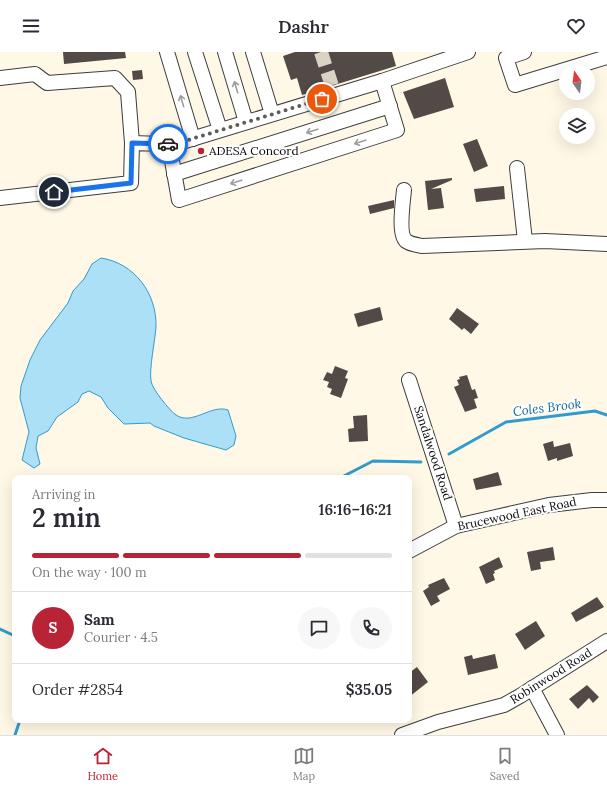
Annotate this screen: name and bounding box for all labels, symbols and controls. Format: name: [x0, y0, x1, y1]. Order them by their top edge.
icon: menu: [20, 15, 42, 37]
text: Dashr: [278, 15, 329, 38]
icon: heart: [565, 15, 587, 37]
north arrow: [559, 64, 595, 100]
map controls: [559, 64, 595, 144]
one-way arrow: [232, 81, 239, 94]
pin: [305, 82, 339, 116]
icon: bag: [311, 88, 333, 110]
one-way arrow: [178, 95, 185, 108]
button: layers: [559, 108, 595, 144]
courier: [148, 124, 188, 164]
one-way arrow: [306, 128, 319, 135]
icon: car: [157, 133, 179, 155]
one-way arrow: [354, 139, 367, 146]
place label: ADESA Concord: [208, 143, 299, 158]
marker: ADESA Concord: [196, 146, 206, 156]
pin: [37, 175, 71, 209]
one-way arrow: [230, 179, 243, 186]
icon: home: [43, 181, 65, 203]
water label: Coles Brook: [512, 395, 582, 420]
street label: Sandalwood Road: [411, 404, 456, 502]
text: Arriving in: [32, 486, 95, 503]
street label: Brucewood East Road: [456, 494, 578, 533]
text: 16:16–16:21: [319, 500, 392, 519]
text: 2 min: [32, 501, 101, 534]
text: On the way · 100 m: [32, 564, 147, 581]
button: chat: [298, 607, 340, 649]
button: phone: [350, 607, 392, 649]
text: Sam: [84, 610, 115, 629]
text: S: [49, 618, 57, 637]
text: Courier · 4.5: [84, 629, 158, 646]
street label: Robinwood Road: [507, 644, 594, 707]
text: Order #2854: [32, 680, 123, 699]
text: $35.05: [346, 680, 392, 699]
tab: Home: [87, 745, 118, 783]
tab: Map: [293, 745, 315, 783]
tab: Saved: [490, 745, 520, 783]

